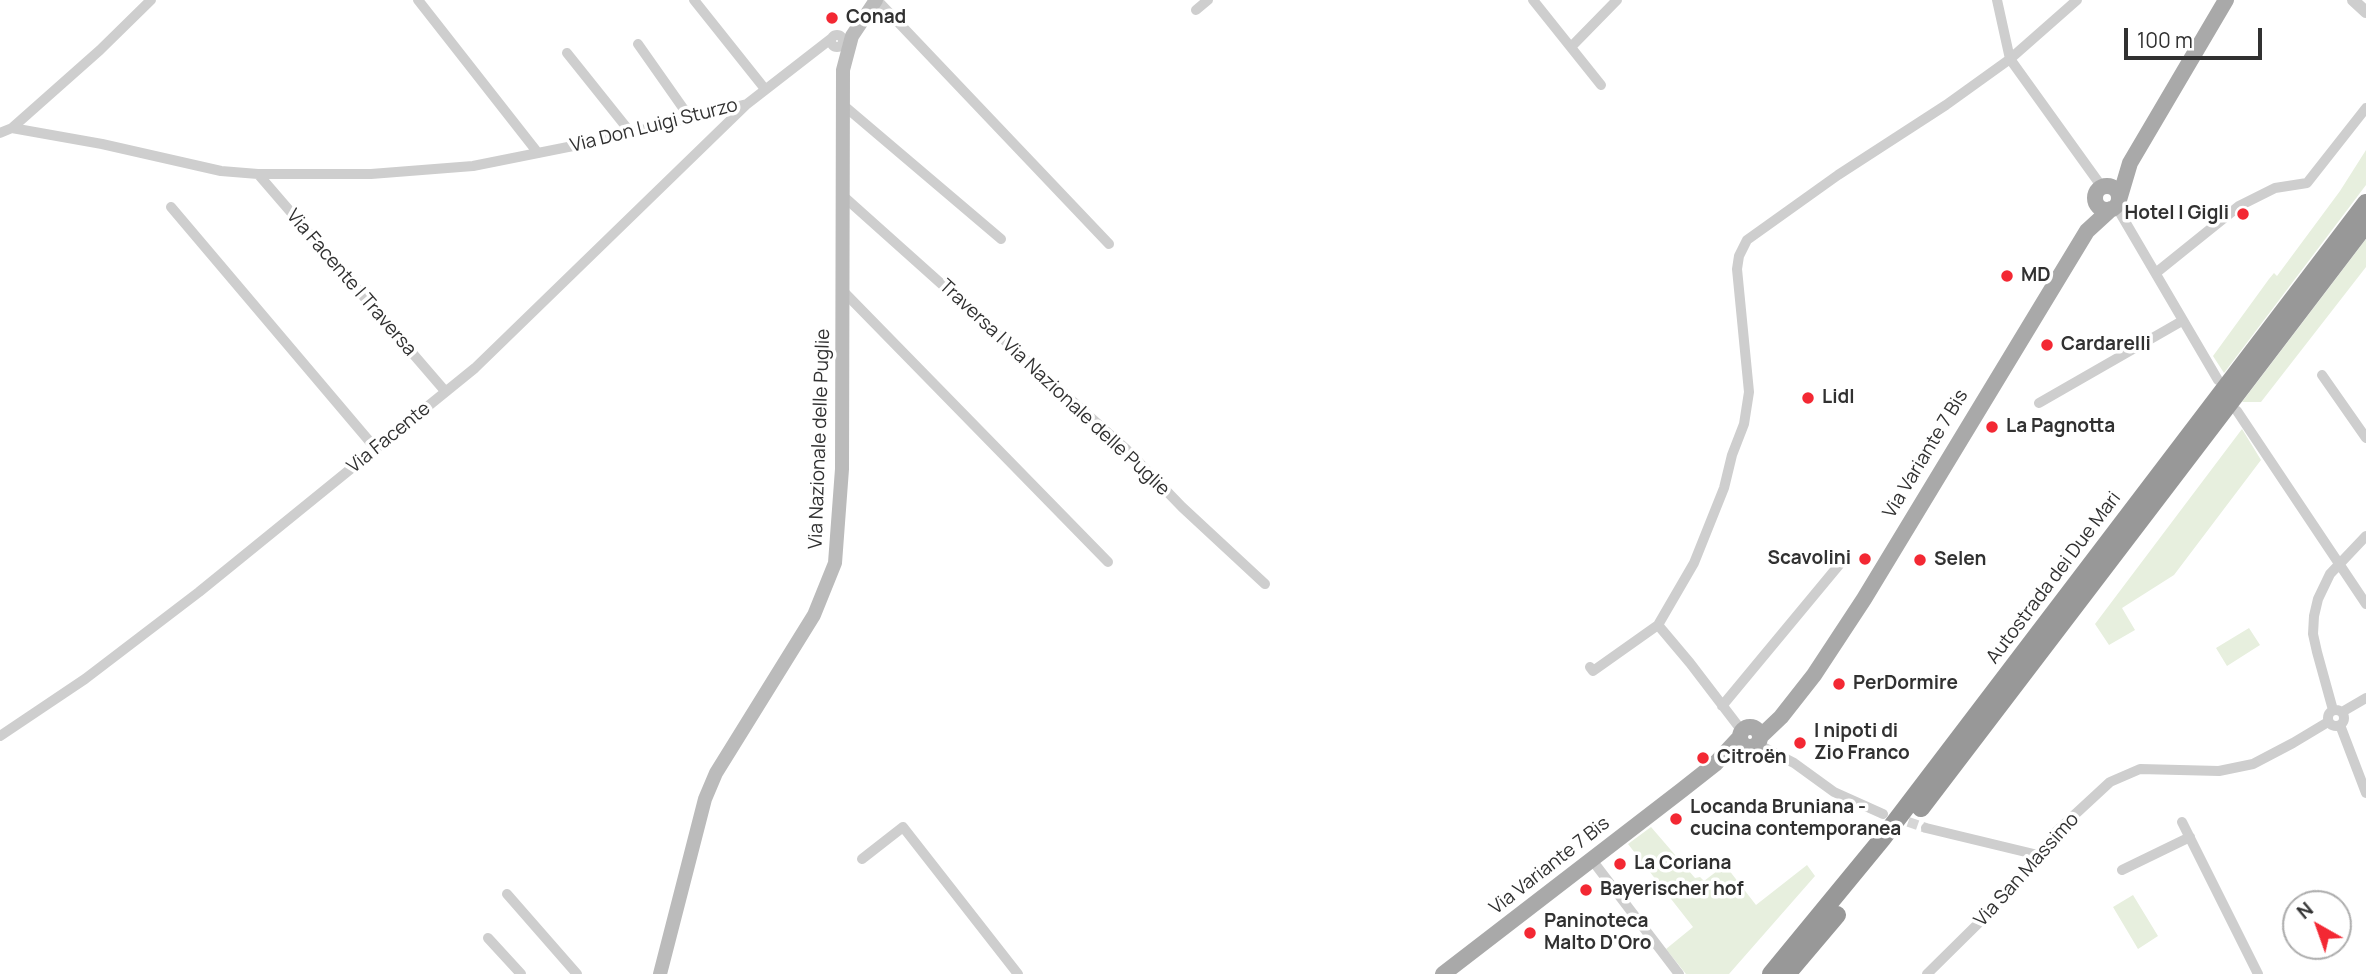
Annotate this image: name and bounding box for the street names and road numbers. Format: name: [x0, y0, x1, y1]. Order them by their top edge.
street label: Via Don Luigi Sturzo: [568, 94, 740, 158]
street label: Via Facente I Traversa: [281, 205, 421, 361]
street label: Traversa I Via Nazionale delle Puglie: [934, 275, 1174, 501]
street label: Via Nazionale delle Puglie: [805, 328, 835, 550]
street label: Via Variante 7 Bis: [1879, 386, 1973, 522]
street label: Via Facente: [343, 398, 435, 478]
street label: Autostrada dei Due Mari: [1982, 488, 2126, 668]
street label: Via San Massimo: [1970, 808, 2084, 932]
street label: Via Variante 7 Bis: [1486, 812, 1614, 920]

